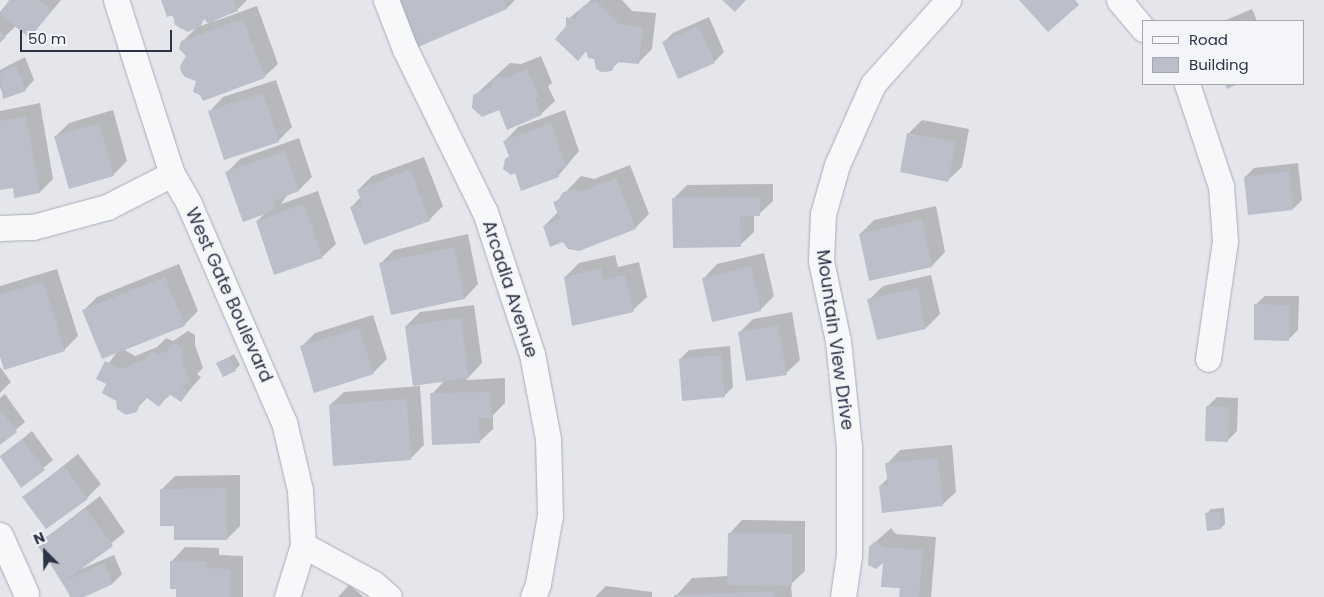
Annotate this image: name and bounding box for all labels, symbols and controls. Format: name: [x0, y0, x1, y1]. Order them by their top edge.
scale bar: [22, 20, 175, 52]
legend: [1142, 20, 1304, 85]
text: 50 m: [28, 28, 66, 49]
text: Road: [1189, 29, 1228, 50]
text: Building: [1189, 54, 1249, 75]
street label: West Gate Boulevard: [181, 204, 277, 386]
street label: Arcadia Avenue: [478, 218, 542, 360]
street label: Mountain View Drive: [812, 248, 858, 432]
north arrow: [20, 527, 70, 577]
text: N: [30, 527, 48, 549]

